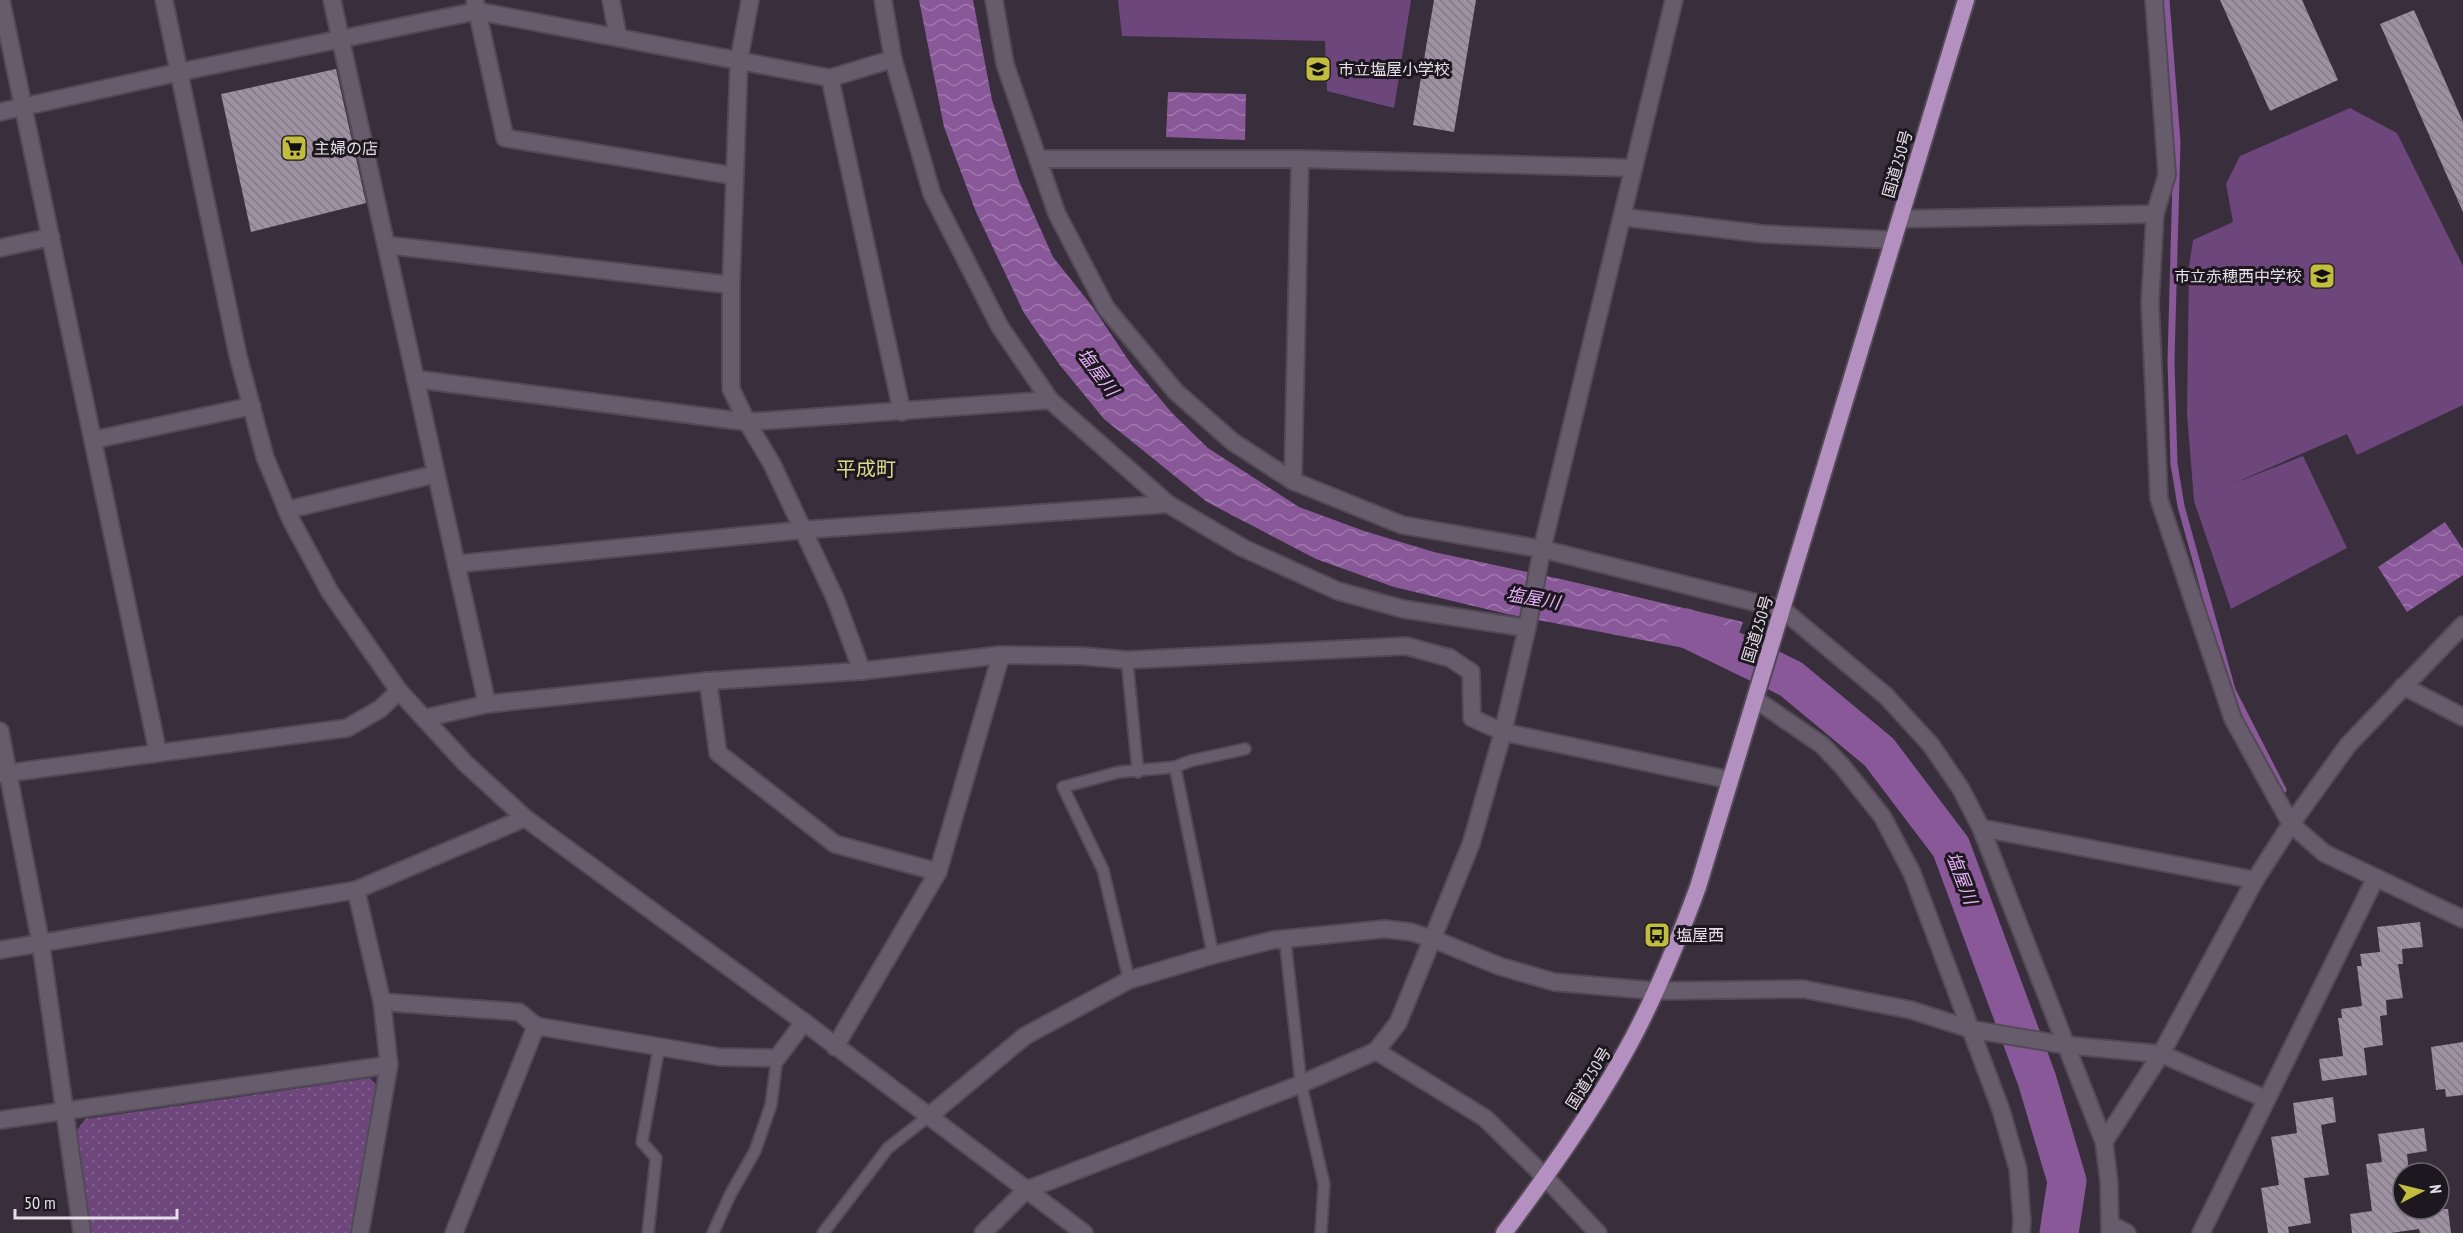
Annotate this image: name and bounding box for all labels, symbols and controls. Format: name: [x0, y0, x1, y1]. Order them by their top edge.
school or university icon: 市立塩屋小学校: [1303, 54, 1333, 84]
place label: 市立塩屋小学校: [1338, 59, 1450, 79]
street label: 国道250号: [1878, 128, 1916, 200]
supermarket icon: 主婦の店: [279, 133, 309, 163]
place label: 主婦の店: [314, 138, 378, 158]
school or university icon: 市立赤穂西中学校: [2307, 261, 2337, 291]
place label: 市立赤穂西中学校: [2174, 266, 2302, 286]
water label: 塩屋川: [1073, 344, 1125, 402]
district label: 平成町: [836, 456, 896, 482]
water label: 塩屋川: [1504, 582, 1564, 614]
street label: 国道250号: [1737, 593, 1777, 665]
water label: 塩屋川: [1942, 849, 1983, 909]
bus stop icon: 塩屋西: [1642, 920, 1672, 950]
place label: 塩屋西: [1676, 925, 1724, 945]
street label: 国道250号: [1561, 1043, 1615, 1113]
north arrow: [2391, 1161, 2451, 1221]
scale bar: [15, 1182, 177, 1220]
text: N: [2425, 1184, 2446, 1195]
text: 50 m: [24, 1191, 56, 1214]

